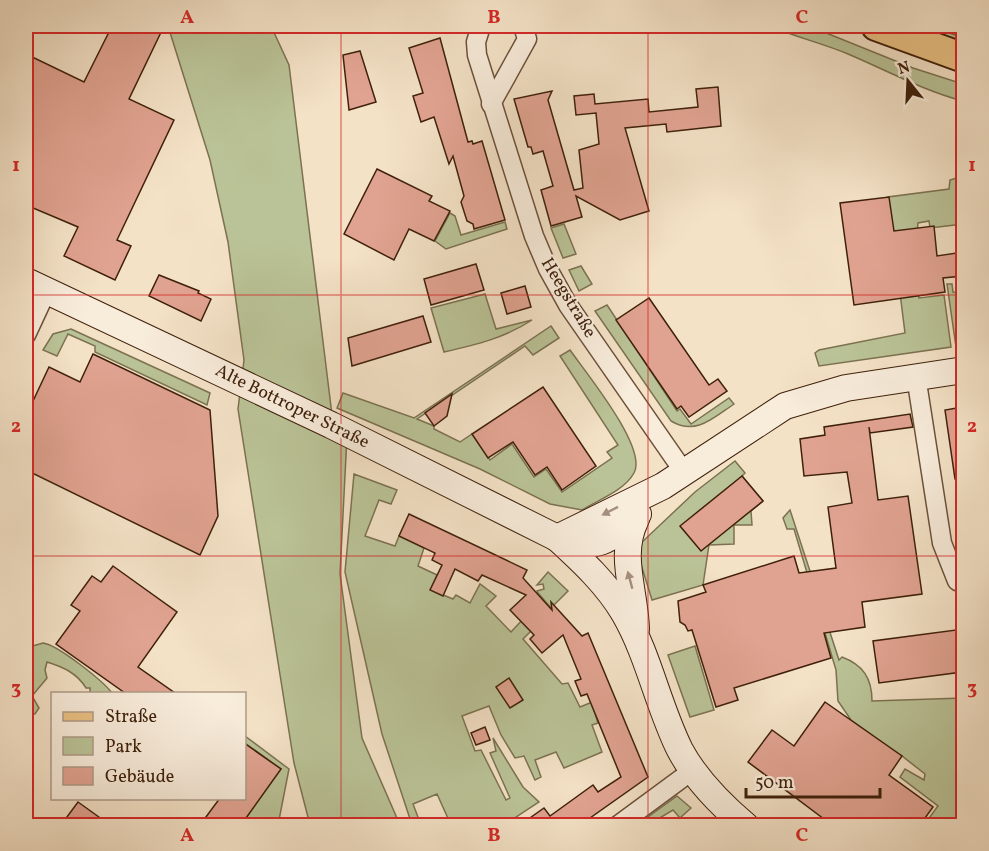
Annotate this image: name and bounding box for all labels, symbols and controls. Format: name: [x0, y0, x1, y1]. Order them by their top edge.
text: A: [180, 4, 194, 32]
text: B: [487, 4, 501, 32]
text: C: [796, 4, 809, 32]
north arrow: [878, 51, 938, 111]
text: N: [895, 56, 913, 81]
text: 1: [12, 152, 20, 180]
text: 1: [968, 152, 976, 180]
street label: Heegstraße: [534, 253, 602, 343]
street label: Alte Bottroper Straße: [211, 359, 373, 455]
text: 2: [11, 413, 21, 441]
text: 2: [967, 413, 977, 441]
one-way arrow: [601, 506, 619, 516]
one-way arrow: [625, 571, 634, 589]
text: 3: [11, 675, 21, 703]
text: 3: [967, 675, 977, 703]
legend: [51, 692, 246, 800]
text: Straße: [105, 705, 157, 730]
text: Park: [105, 735, 142, 760]
scale bar: [746, 761, 880, 799]
text: Gebäude: [105, 765, 174, 790]
text: 50 m: [755, 771, 794, 796]
text: A: [180, 822, 194, 850]
text: B: [487, 822, 501, 850]
text: C: [796, 822, 809, 850]

